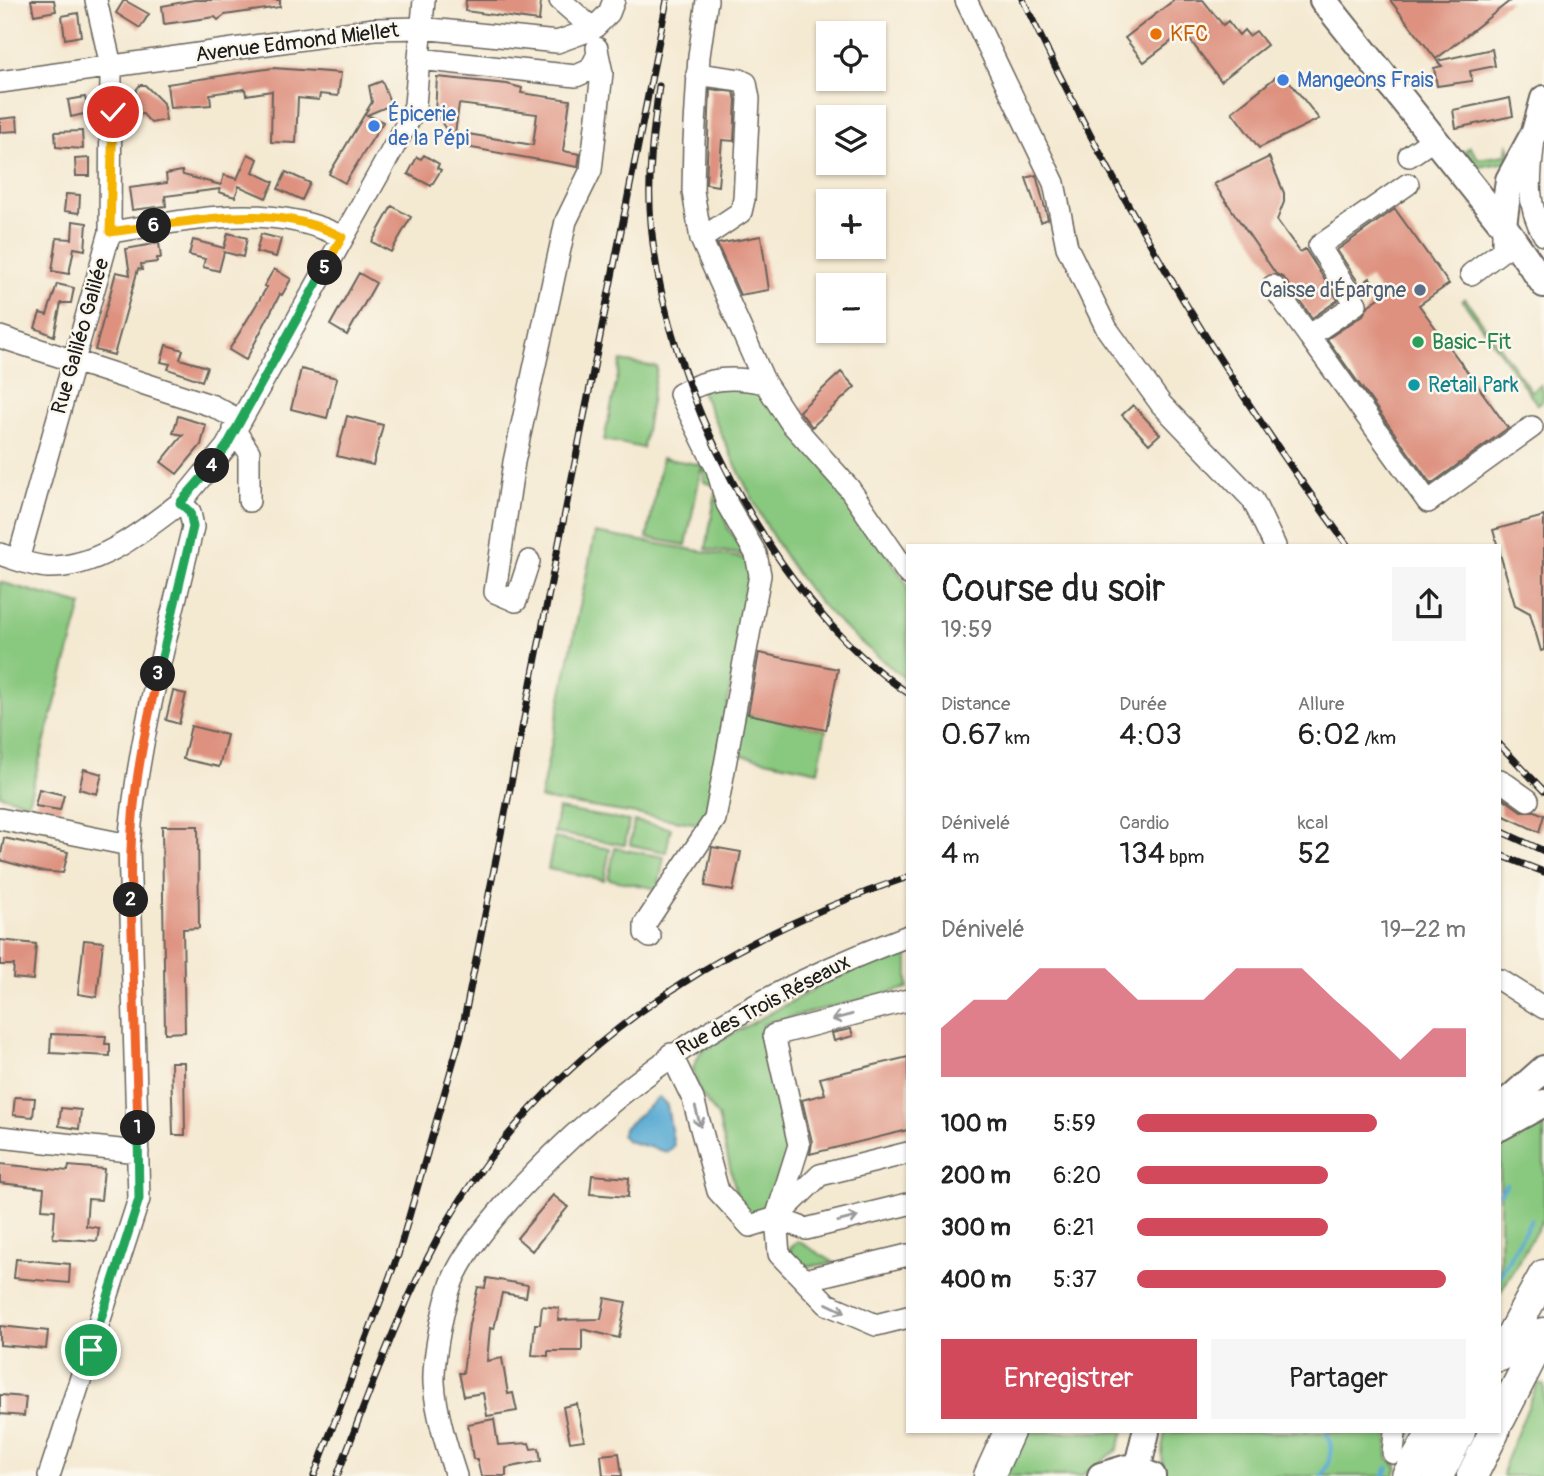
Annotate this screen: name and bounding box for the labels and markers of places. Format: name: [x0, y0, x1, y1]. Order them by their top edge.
place label: KFC: [1170, 21, 1208, 48]
marker: KFC: [1148, 26, 1164, 42]
place label: Mangeons Frais: [1297, 67, 1434, 94]
marker: Mangeons Frais: [1275, 72, 1291, 88]
pin: [83, 82, 143, 142]
place label: Épicerie de la Pépi: [388, 101, 469, 152]
marker: Épicerie de la Pépi: [366, 118, 382, 134]
pin: 6: [136, 208, 172, 244]
pin: 5: [308, 250, 342, 286]
place label: Caisse d'Épargne: [1260, 277, 1407, 304]
marker: Caisse d'Épargne: [1412, 282, 1428, 298]
place label: Basic-Fit: [1432, 329, 1512, 356]
marker: Basic-Fit: [1410, 334, 1426, 350]
place label: Retail Park: [1428, 372, 1519, 399]
marker: Retail Park: [1406, 377, 1422, 393]
pin: 4: [194, 448, 230, 484]
pin: 3: [140, 656, 176, 692]
pin: 2: [114, 883, 148, 918]
pin: 1: [120, 1110, 156, 1146]
pin: [61, 1320, 121, 1380]

